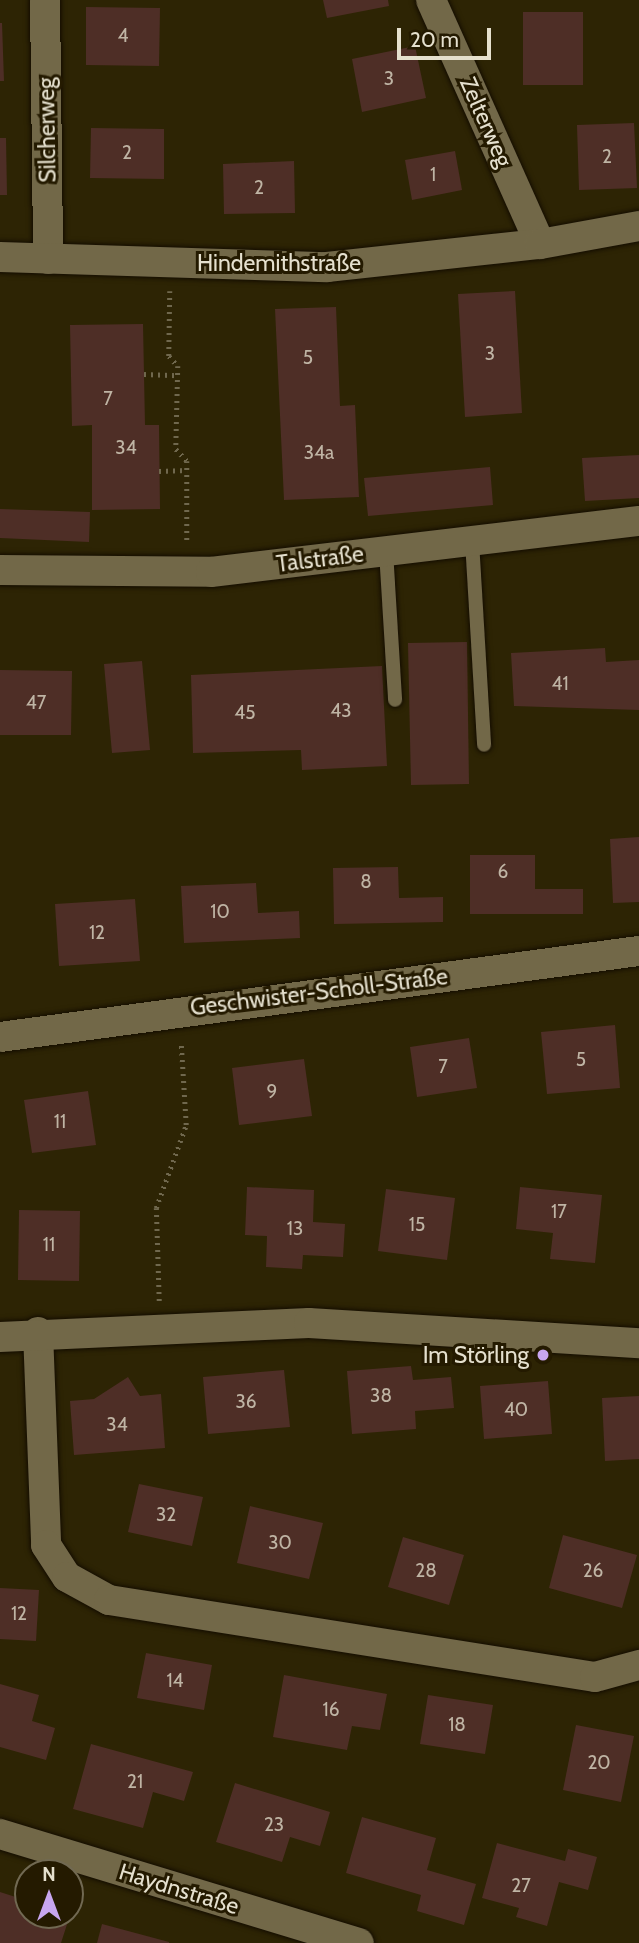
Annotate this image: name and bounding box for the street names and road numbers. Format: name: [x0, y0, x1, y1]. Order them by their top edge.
street label: Zelterweg: [454, 73, 518, 171]
street label: Silcherweg: [32, 77, 62, 183]
street label: Hindemithstraße: [197, 249, 361, 277]
street label: Talstraße: [275, 540, 365, 578]
street label: Geschwister-Scholl-Straße: [189, 963, 449, 1021]
street label: Haydnstraße: [116, 1858, 242, 1920]

